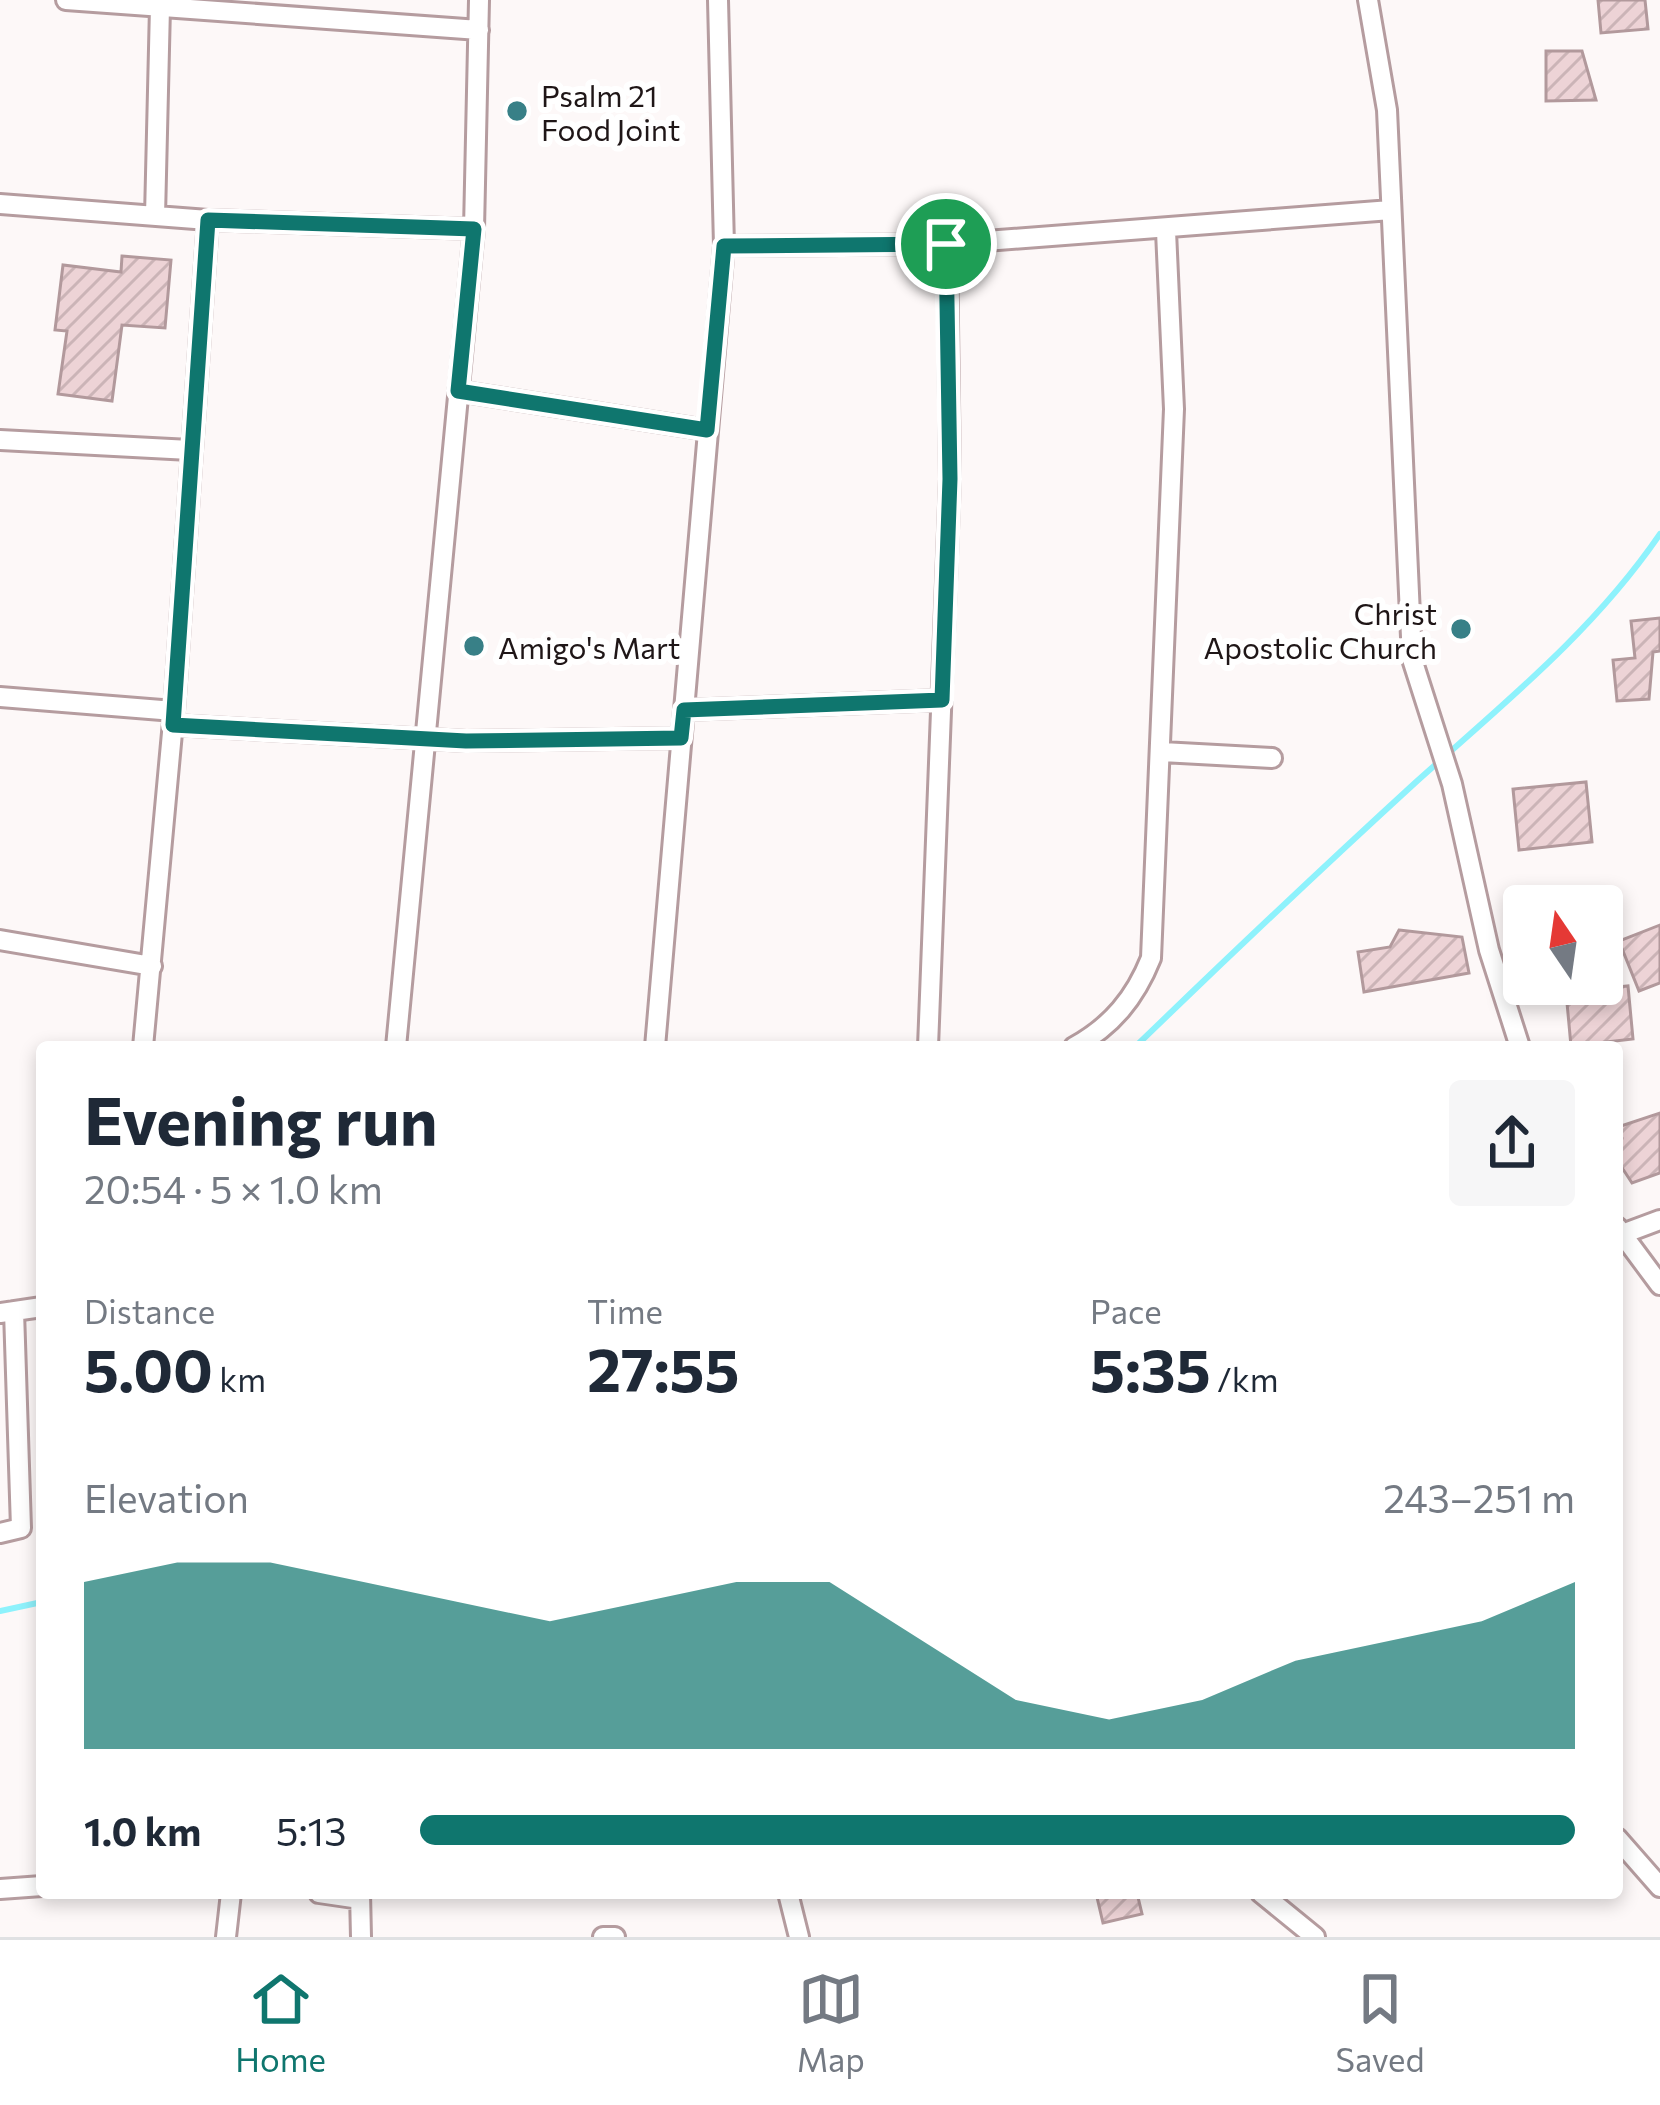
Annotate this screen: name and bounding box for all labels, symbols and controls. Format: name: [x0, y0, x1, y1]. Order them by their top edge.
place label: Psalm 21 Food Joint: [541, 76, 680, 147]
marker: Psalm 21 Food Joint: [504, 98, 530, 124]
pin: [895, 193, 997, 295]
icon: arrive: [913, 211, 979, 277]
place label: Christ Apostolic Church: [1203, 594, 1437, 665]
marker: Christ Apostolic Church: [1448, 616, 1474, 642]
place label: Amigo's Mart: [498, 628, 680, 665]
marker: Amigo's Mart: [461, 633, 487, 659]
north arrow: [1503, 885, 1623, 1005]
map controls: [1503, 885, 1623, 1005]
text: Evening run: [84, 1078, 438, 1159]
button: share: [1449, 1080, 1575, 1206]
text: 20:54 · 5 × 1.0 km: [84, 1164, 383, 1212]
text: Distance: [84, 1290, 215, 1331]
text: Time: [587, 1290, 663, 1331]
text: Pace: [1090, 1290, 1162, 1331]
text: 5.00: [84, 1331, 213, 1404]
text: 27:55: [587, 1331, 740, 1404]
text: 5:35: [1090, 1331, 1211, 1404]
text: km: [213, 1358, 266, 1399]
text: /km: [1211, 1358, 1278, 1399]
text: Elevation: [84, 1473, 249, 1521]
text: 243–251 m: [1383, 1473, 1575, 1521]
text: 1.0 km: [84, 1806, 201, 1854]
text: 5:13: [276, 1806, 347, 1854]
tab: Home: [235, 1966, 326, 2079]
tab: Map: [797, 1966, 865, 2079]
tab: Saved: [1336, 1966, 1425, 2079]

